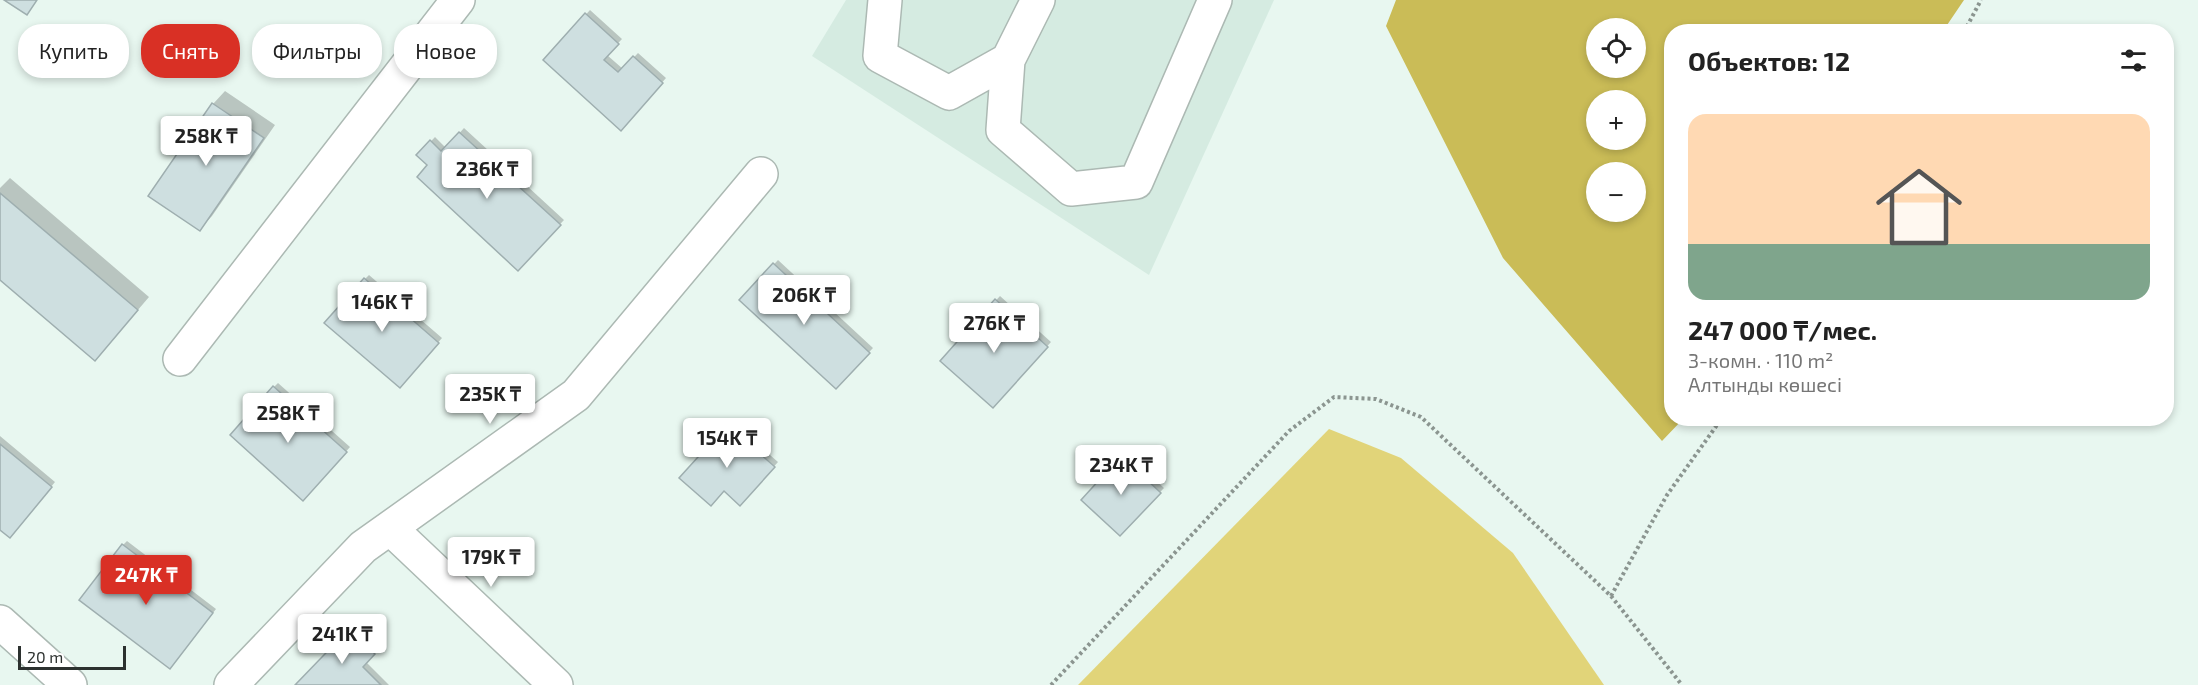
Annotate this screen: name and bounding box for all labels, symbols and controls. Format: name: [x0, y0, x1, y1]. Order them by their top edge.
map controls: [1586, 18, 1646, 222]
button: locate: [1586, 18, 1646, 78]
chip: Купить: [18, 24, 129, 78]
chip: Снять: [141, 24, 240, 78]
chip: Фильтры: [252, 24, 382, 78]
chip: Новое: [394, 24, 497, 78]
icon: filters: [2117, 44, 2150, 77]
text: Объектов: 12: [1688, 45, 1850, 76]
button: +: [1586, 90, 1646, 150]
pin: 258K ₸: [157, 116, 255, 167]
text: 258K ₸: [175, 123, 237, 147]
pin: 236K ₸: [438, 149, 536, 200]
icon: home: [1865, 153, 1973, 261]
text: 236K ₸: [456, 156, 518, 180]
button: −: [1586, 162, 1646, 222]
pin: 206K ₸: [755, 275, 853, 326]
pin: 146K ₸: [333, 282, 431, 333]
text: 206K ₸: [772, 282, 836, 306]
text: 146K ₸: [352, 289, 412, 313]
pin: 276K ₸: [945, 303, 1043, 354]
text: 276K ₸: [963, 310, 1025, 334]
text: 247 000 ₸/мес.: [1688, 314, 1877, 345]
text: 3-комн. · 110 m²: [1688, 348, 1833, 372]
text: Алтынды көшесі: [1688, 372, 1842, 396]
pin: 235K ₸: [441, 374, 539, 425]
text: 235K ₸: [459, 381, 521, 405]
pin: 258K ₸: [239, 393, 337, 444]
text: 258K ₸: [257, 400, 319, 424]
pin: 154K ₸: [678, 418, 776, 469]
text: 154K ₸: [697, 425, 757, 449]
pin: 234K ₸: [1072, 445, 1170, 496]
text: 234K ₸: [1089, 452, 1153, 476]
pin: 179K ₸: [442, 537, 540, 588]
text: 179K ₸: [462, 544, 520, 568]
pin: 247K ₸: [97, 555, 195, 606]
text: 247K ₸: [115, 562, 177, 586]
pin: 241K ₸: [293, 614, 391, 665]
text: 241K ₸: [312, 621, 372, 645]
scale bar: [18, 643, 126, 670]
text: 20 m: [27, 647, 63, 666]

